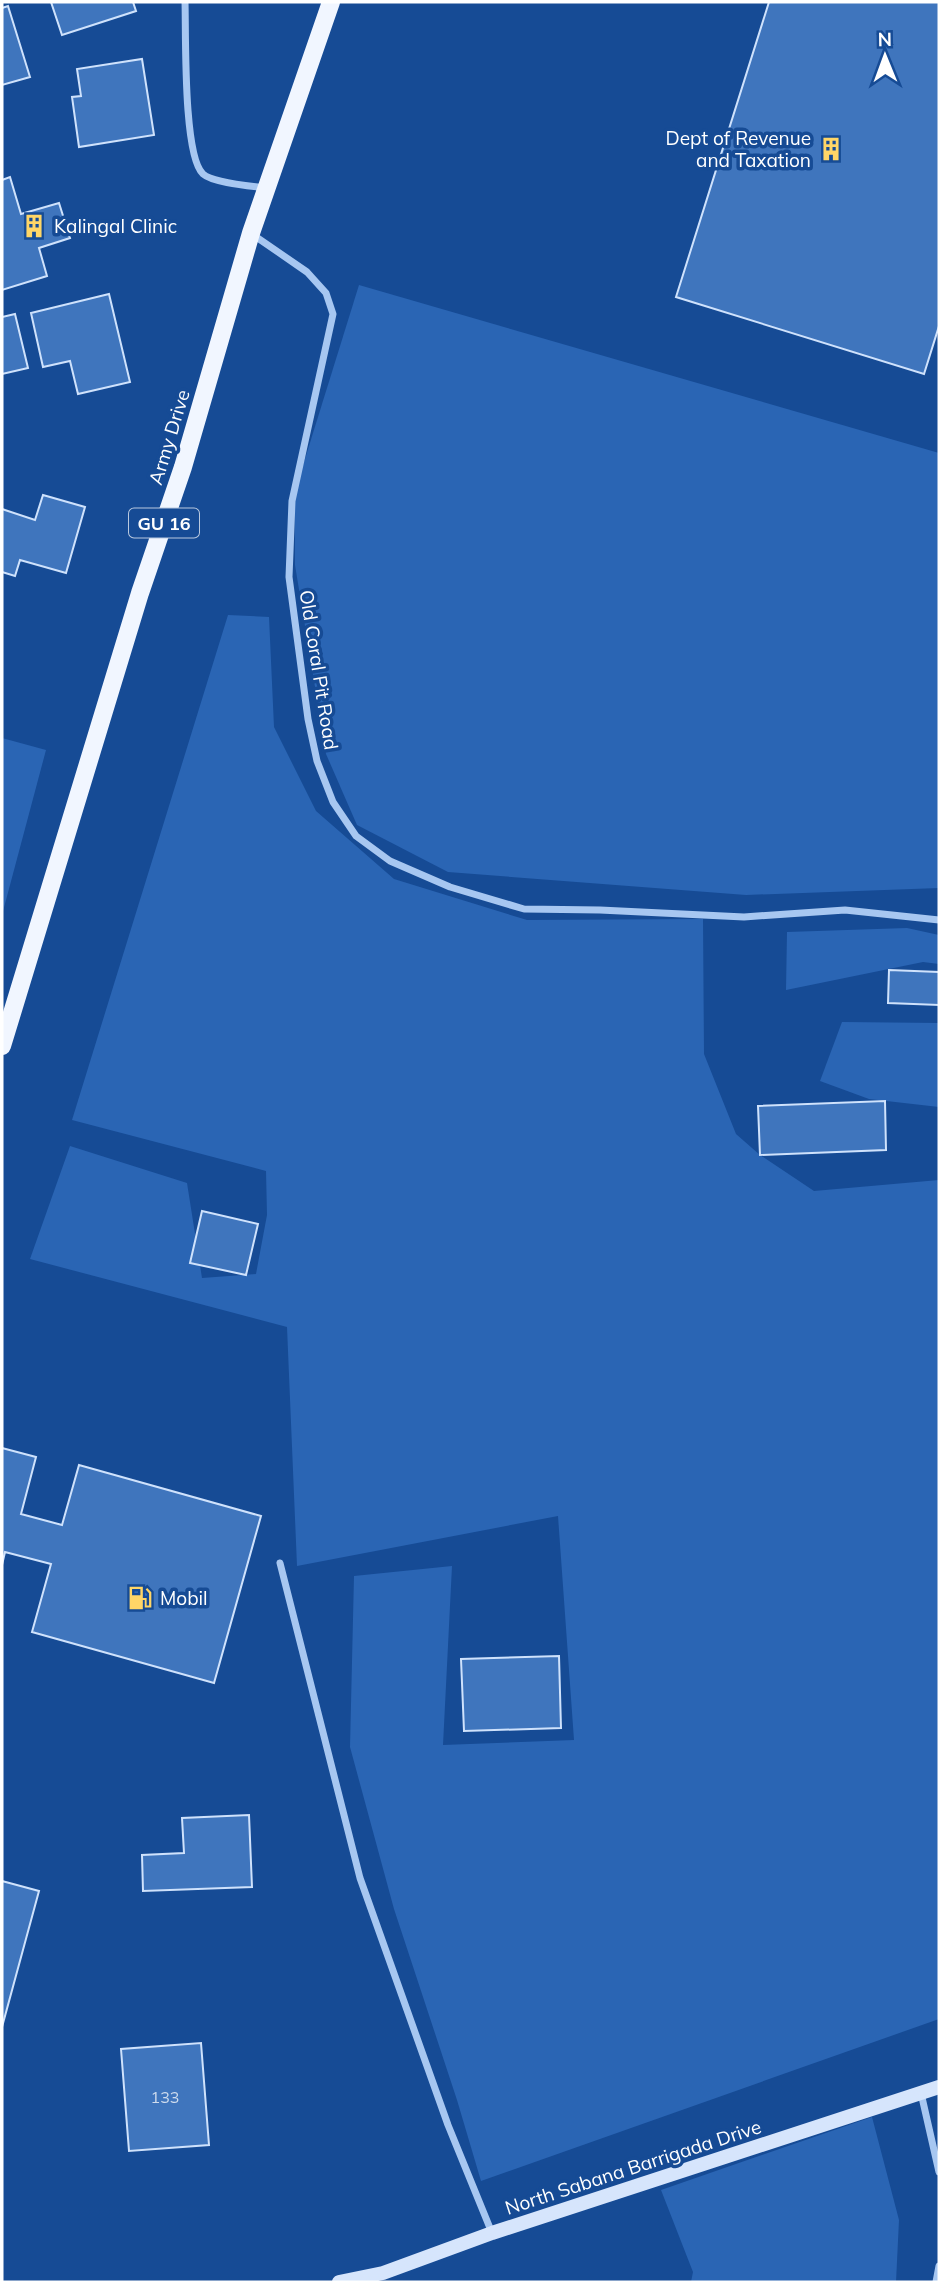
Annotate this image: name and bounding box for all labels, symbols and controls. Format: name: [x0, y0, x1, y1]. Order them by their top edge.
north arrow: [850, 21, 920, 91]
text: N: [877, 27, 892, 51]
place label: Dept of Revenue and Taxation: [666, 126, 811, 172]
building icon: Dept of Revenue and Taxation: [817, 135, 845, 163]
building icon: Kalingal Clinic: [20, 212, 48, 240]
place label: Kalingal Clinic: [54, 214, 177, 238]
street label: Army Drive: [143, 386, 195, 488]
road number: GU 16: [129, 508, 199, 538]
street label: Old Coral Pit Road: [295, 588, 343, 752]
fuel station icon: Mobil: [126, 1584, 154, 1612]
place label: Mobil: [160, 1586, 208, 1610]
house number: 133: [151, 2087, 179, 2107]
street label: North Sabana Barrigada Drive: [502, 2114, 764, 2220]

